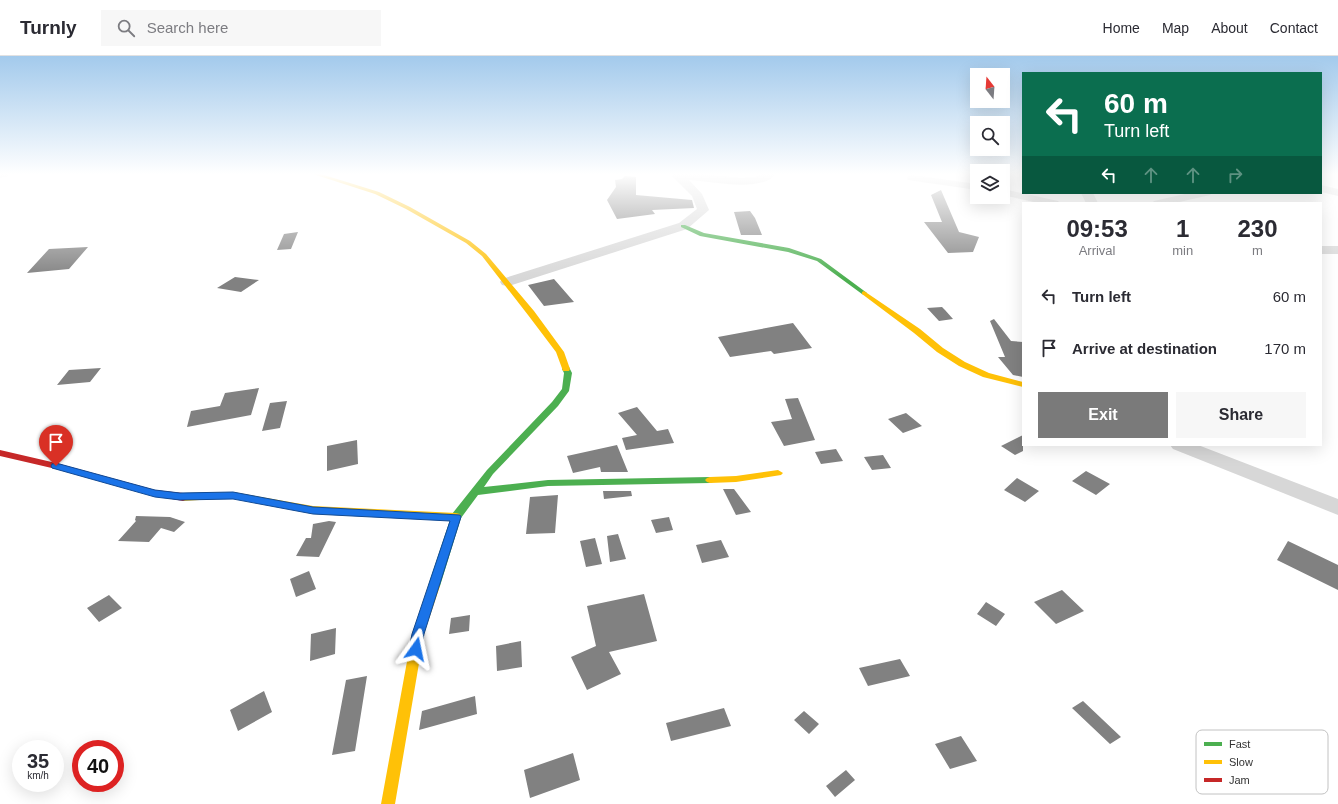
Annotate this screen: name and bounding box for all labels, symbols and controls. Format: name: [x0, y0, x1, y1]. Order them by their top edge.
search box: [101, 10, 381, 46]
text: Turnly: [20, 17, 77, 38]
icon: search: [115, 17, 137, 39]
text: Search here: [147, 19, 228, 36]
text: Home: [1103, 20, 1140, 36]
text: Map: [1162, 20, 1189, 36]
text: About: [1211, 20, 1248, 36]
text: Contact: [1270, 20, 1318, 36]
north arrow: [970, 68, 1010, 108]
map controls: [970, 68, 1010, 204]
icon: left: [1038, 88, 1090, 140]
text: 60 m: [1104, 88, 1168, 119]
button: search: [970, 116, 1010, 156]
text: Turn left: [1104, 121, 1169, 141]
button: layers: [970, 164, 1010, 204]
icon: left: [1098, 164, 1120, 186]
icon: ahead: [1140, 164, 1162, 186]
icon: ahead: [1182, 164, 1204, 186]
icon: right: [1224, 164, 1246, 186]
text: 09:53: [1066, 215, 1128, 242]
text: 1: [1176, 215, 1189, 242]
text: 230: [1238, 215, 1278, 242]
text: Arrival: [1079, 243, 1116, 258]
text: min: [1172, 243, 1193, 258]
text: m: [1252, 243, 1263, 258]
icon: left: [1038, 285, 1060, 307]
text: Turn left: [1072, 288, 1131, 305]
text: 60 m: [1273, 288, 1306, 305]
icon: arrive: [1038, 337, 1060, 359]
text: Arrive at destination: [1072, 340, 1217, 357]
text: 170 m: [1264, 340, 1306, 357]
button: Exit: [1038, 392, 1168, 438]
button: Share: [1176, 392, 1306, 438]
pin: [39, 425, 73, 466]
icon: arrive: [45, 431, 67, 453]
position arrow: [395, 628, 437, 670]
legend: [1196, 730, 1328, 794]
text: Fast: [1229, 738, 1250, 750]
speed limit sign: 40: [72, 740, 124, 792]
text: 35: [27, 750, 49, 772]
text: Slow: [1229, 756, 1253, 768]
text: km/h: [27, 770, 49, 781]
text: Jam: [1229, 774, 1250, 786]

